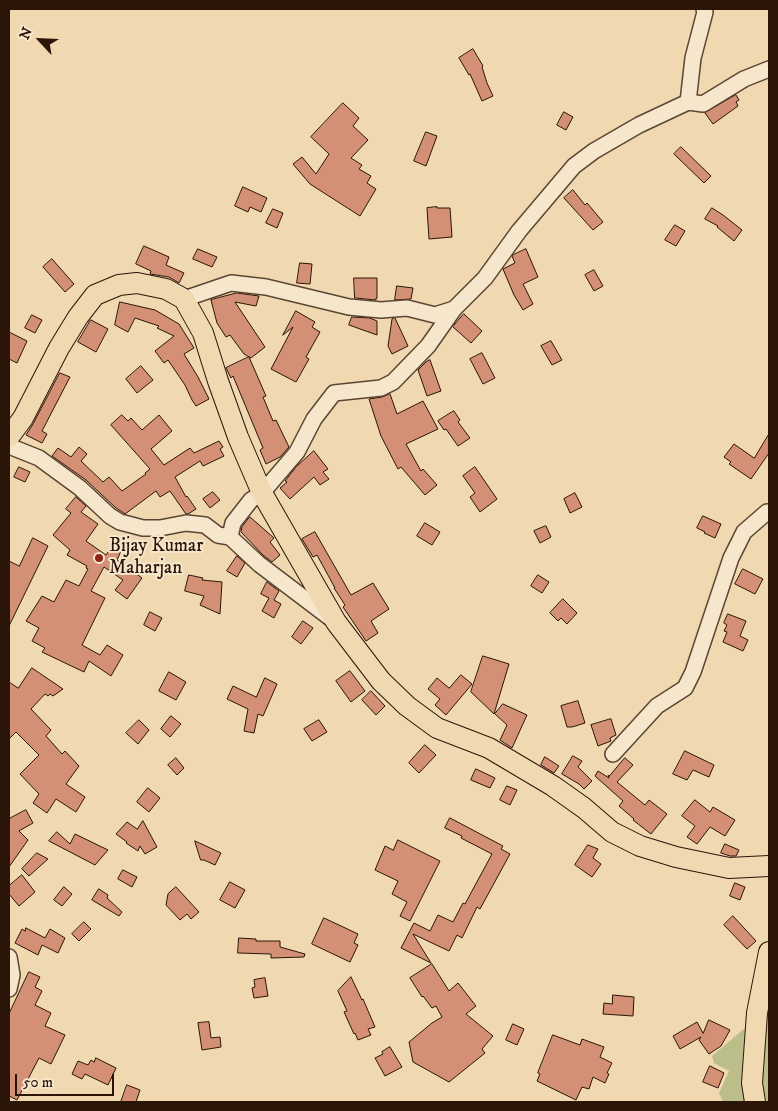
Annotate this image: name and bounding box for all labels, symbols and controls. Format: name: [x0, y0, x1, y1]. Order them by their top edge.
north arrow: [15, 15, 65, 65]
text: N: [16, 25, 37, 43]
place label: Bijay Kumar Maharjan: [109, 536, 203, 580]
marker: Bijay Kumar Maharjan: [93, 552, 105, 564]
scale bar: [18, 1064, 116, 1096]
text: 50 m: [23, 1073, 53, 1092]

